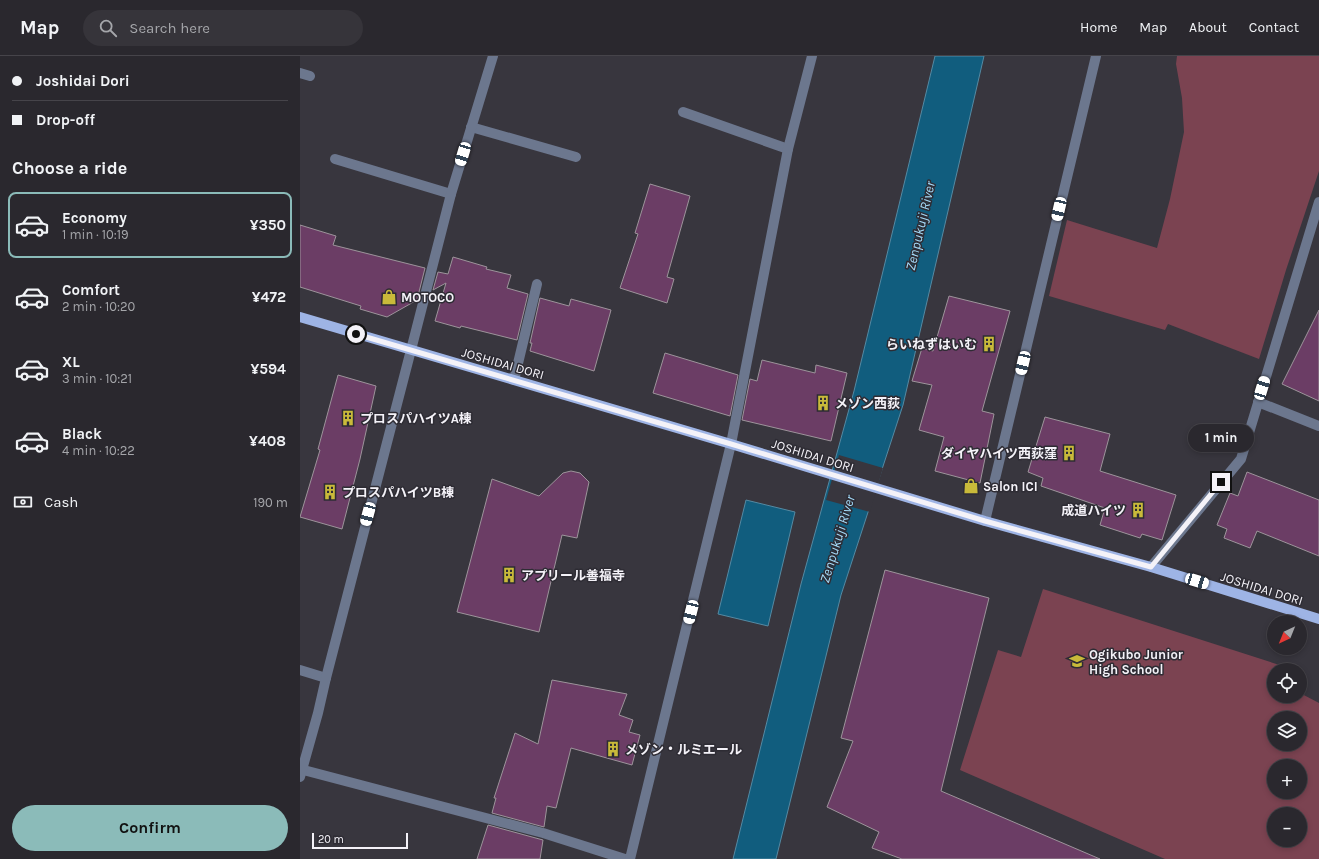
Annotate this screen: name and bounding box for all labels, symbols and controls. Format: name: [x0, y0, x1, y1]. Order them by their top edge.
search box: [83, 10, 363, 46]
text: Map: [20, 17, 59, 39]
icon: search: [97, 17, 119, 39]
text: Search here: [129, 19, 210, 37]
text: Home: [1080, 19, 1117, 36]
text: Map: [1139, 19, 1167, 36]
text: About: [1189, 19, 1227, 36]
text: Contact: [1249, 19, 1299, 36]
text: Joshidai Dori: [36, 72, 130, 90]
text: Drop-off: [36, 111, 95, 129]
car: [454, 141, 472, 167]
text: Choose a ride: [12, 157, 127, 179]
water label: Zenpukuji River: [902, 179, 939, 272]
car: [1050, 196, 1068, 222]
icon: car: [14, 207, 50, 243]
text: Economy: [62, 209, 127, 227]
text: ¥350: [250, 216, 286, 234]
text: 1 min · 10:19: [62, 227, 129, 242]
icon: car: [14, 279, 50, 315]
text: Comfort: [62, 281, 120, 299]
text: ¥472: [252, 288, 286, 306]
shop icon: MOTOCO: [380, 288, 398, 306]
place label: MOTOCO: [401, 290, 454, 305]
text: 2 min · 10:20: [62, 299, 135, 314]
route start: [347, 325, 365, 343]
building icon: らいねずはいむ: [980, 335, 998, 353]
place label: らいねずはいむ: [886, 337, 977, 352]
street label: JOSHIDAI DORI: [460, 345, 546, 382]
car: [1014, 350, 1032, 376]
icon: car: [14, 351, 50, 387]
text: XL: [62, 353, 80, 371]
text: ¥594: [250, 360, 286, 378]
text: 3 min · 10:21: [62, 371, 132, 386]
car: [1253, 375, 1271, 401]
building icon: メゾン西荻: [814, 394, 832, 412]
place label: メゾン西荻: [835, 396, 900, 411]
building icon: プロスパハイツA棟: [339, 409, 357, 427]
place label: プロスパハイツA棟: [360, 411, 472, 426]
icon: car: [14, 423, 50, 459]
callout: 1 min: [1188, 424, 1254, 452]
text: Black: [62, 425, 102, 443]
text: 1 min: [1205, 430, 1237, 445]
text: ¥408: [249, 432, 286, 450]
street label: JOSHIDAI DORI: [770, 436, 856, 475]
text: 4 min · 10:22: [62, 443, 135, 458]
building icon: ダイヤハイツ西荻窪: [1060, 444, 1078, 462]
place label: ダイヤハイツ西荻窪: [941, 446, 1057, 461]
route end: [1212, 473, 1230, 491]
shop icon: Salon ICI: [962, 477, 980, 495]
place label: Salon ICI: [983, 479, 1038, 494]
building icon: プロスパハイツB棟: [321, 483, 339, 501]
place label: プロスパハイツB棟: [342, 485, 454, 500]
icon: cash: [12, 491, 34, 513]
water label: Zenpukuji River: [816, 492, 859, 585]
text: Cash: [44, 493, 78, 511]
text: 190 m: [253, 495, 288, 510]
car: [359, 501, 377, 527]
building icon: 成道ハイツ: [1129, 501, 1147, 519]
place label: 成道ハイツ: [1061, 503, 1126, 518]
building icon: アプリール善福寺: [500, 566, 518, 584]
place label: アプリール善福寺: [521, 568, 625, 583]
street label: JOSHIDAI DORI: [1219, 569, 1305, 608]
car: [1184, 572, 1210, 590]
car: [682, 599, 700, 625]
north arrow: [1267, 615, 1307, 655]
map controls: [1267, 615, 1307, 847]
place label: Ogikubo Junior High School: [1089, 647, 1184, 677]
school or university icon: Ogikubo Junior High School: [1068, 652, 1086, 670]
button: locate: [1267, 663, 1307, 703]
button: layers: [1267, 711, 1307, 751]
building icon: メゾン・ルミエール: [604, 740, 622, 758]
place label: メゾン・ルミエール: [625, 742, 742, 757]
button: +: [1267, 759, 1307, 799]
button: Confirm: [12, 805, 288, 851]
button: −: [1267, 807, 1307, 847]
scale bar: [312, 831, 408, 850]
text: 20 m: [318, 833, 344, 846]

